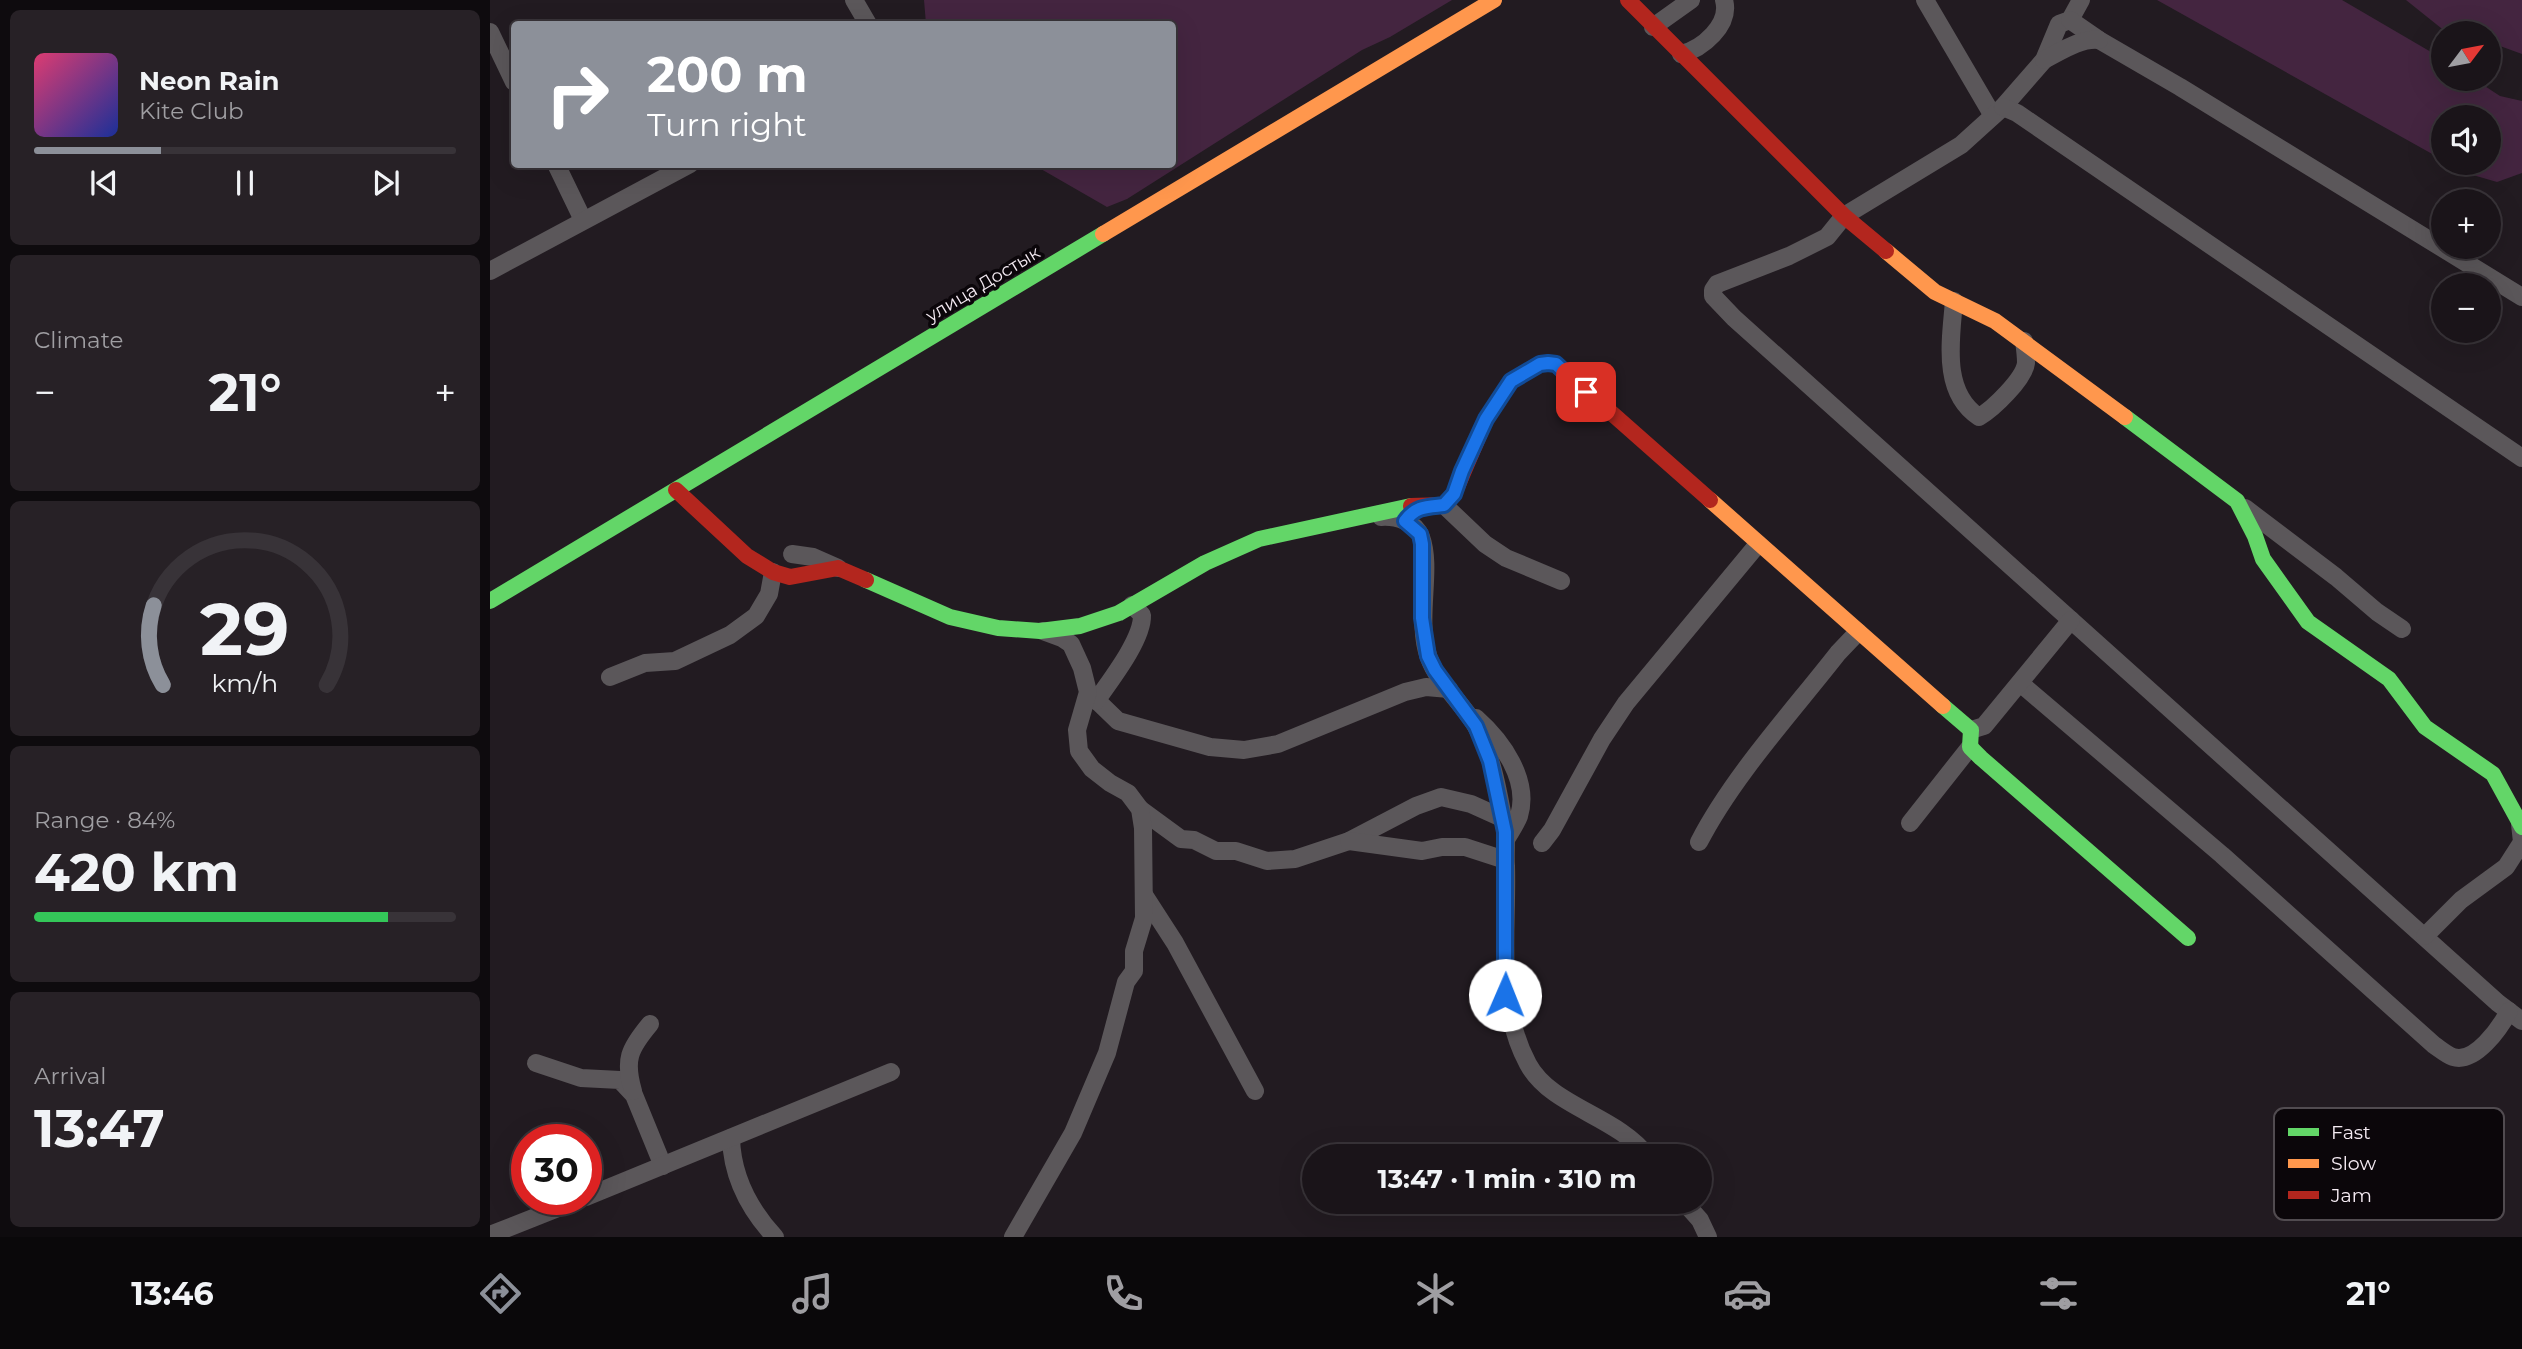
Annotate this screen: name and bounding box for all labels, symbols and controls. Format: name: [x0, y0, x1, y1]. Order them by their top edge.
north arrow: [2431, 21, 2501, 91]
map controls: [2431, 21, 2501, 343]
text: 200 m: [647, 45, 808, 104]
icon: right: [532, 49, 623, 140]
text: Neon Rain: [139, 65, 280, 97]
text: Kite Club: [139, 97, 244, 125]
text: Turn right: [647, 105, 807, 144]
button: sound: [2431, 105, 2501, 175]
icon: previous: [85, 164, 123, 202]
icon: pause: [226, 164, 264, 202]
icon: next: [367, 164, 405, 202]
button: +: [2431, 189, 2501, 259]
street label: улица Достык: [921, 241, 1045, 327]
button: −: [2431, 273, 2501, 343]
text: Climate: [34, 326, 123, 354]
text: 21°: [209, 361, 281, 424]
pin: [1556, 362, 1616, 422]
text: −: [34, 369, 56, 416]
text: +: [434, 369, 456, 416]
icon: arrive: [1567, 373, 1605, 411]
text: 29: [200, 585, 290, 673]
text: km/h: [212, 667, 278, 697]
text: Range · 84%: [34, 806, 175, 834]
text: 420 km: [34, 841, 239, 904]
position arrow: [1468, 958, 1542, 1032]
text: Arrival: [34, 1062, 107, 1090]
text: 13:47: [34, 1097, 165, 1160]
legend: [2274, 1108, 2504, 1220]
text: Fast: [2331, 1121, 2371, 1144]
speed limit sign: 30: [511, 1124, 602, 1215]
text: Slow: [2331, 1152, 2376, 1175]
text: 13:47 · 1 min · 310 m: [1378, 1163, 1636, 1195]
text: Jam: [2330, 1184, 2372, 1207]
icon: directions: [476, 1269, 525, 1318]
icon: music: [788, 1269, 837, 1318]
icon: phone: [1099, 1269, 1148, 1318]
icon: climate: [1411, 1269, 1460, 1318]
icon: car: [1723, 1269, 1772, 1318]
icon: filters: [2034, 1269, 2083, 1318]
text: 13:46: [131, 1274, 214, 1313]
text: 21°: [2346, 1274, 2391, 1313]

